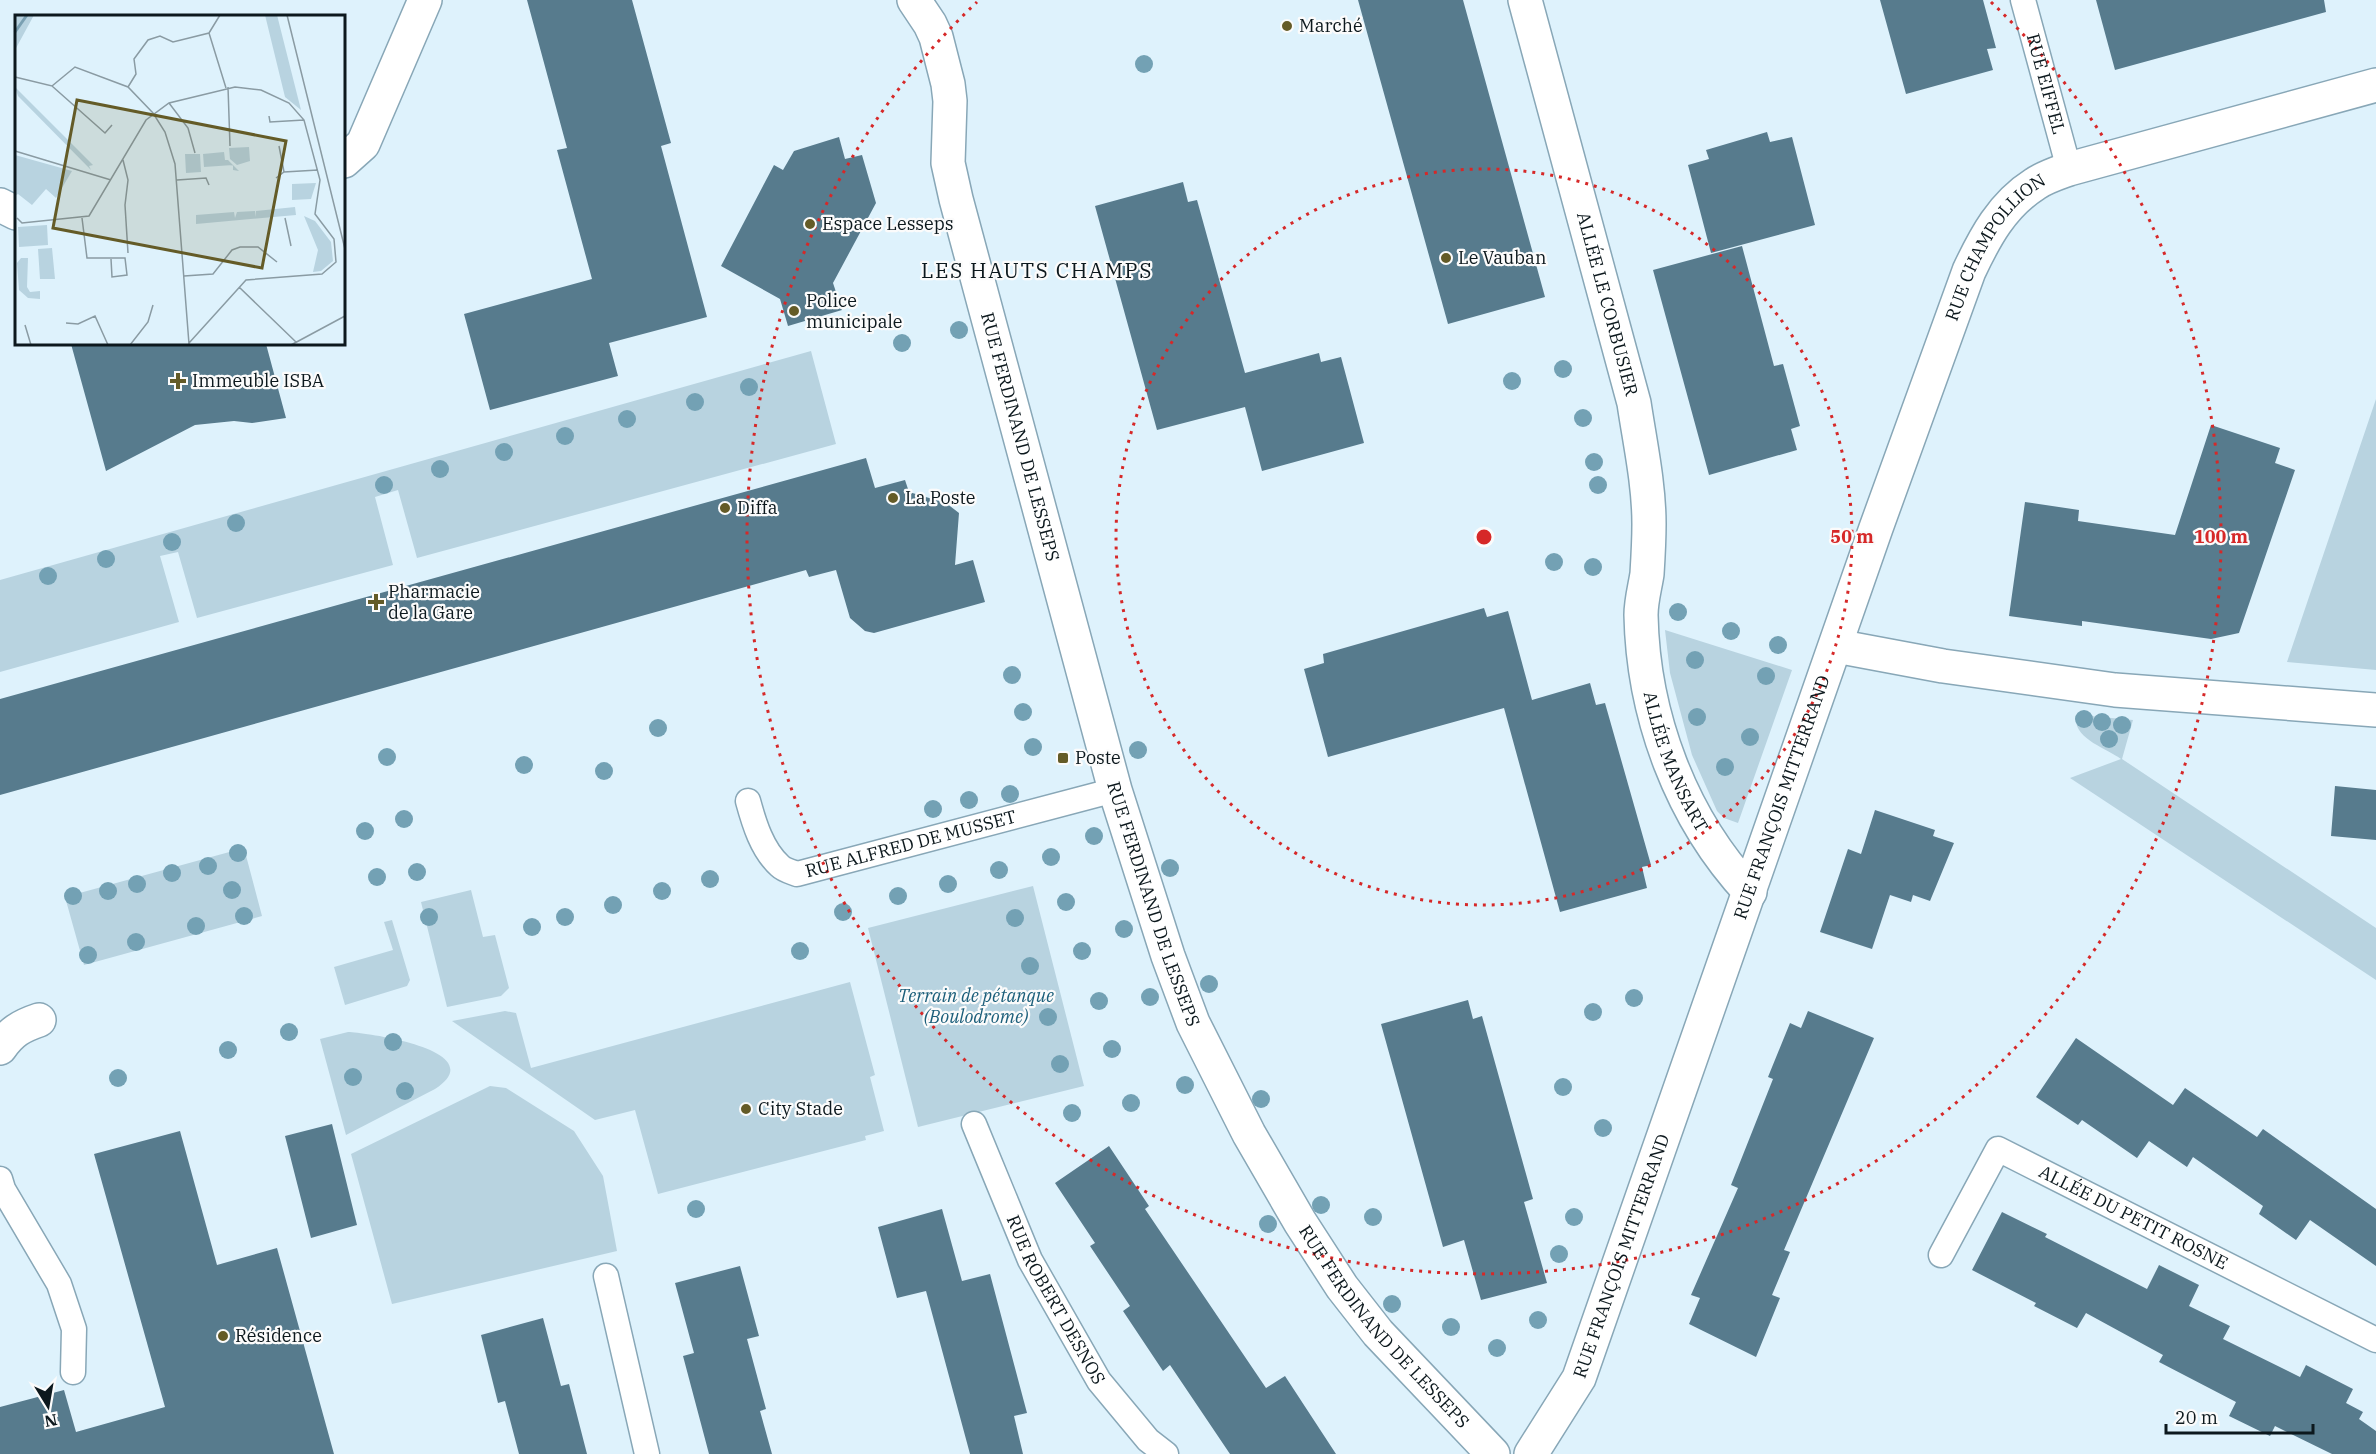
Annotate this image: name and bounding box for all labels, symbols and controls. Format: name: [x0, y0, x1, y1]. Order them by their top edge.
place label: Marché: [1299, 14, 1363, 37]
inset map: [15, 15, 345, 345]
marker: Marché: [1280, 19, 1294, 33]
street label: RUE EIFFEL: [2022, 31, 2071, 137]
street label: RUE CHAMPOLLION: [1940, 168, 2050, 324]
street label: ALLÉE LE CORBUSIER: [1572, 209, 1644, 399]
place label: Espace Lesseps: [822, 212, 954, 235]
marker: Espace Lesseps: [803, 217, 817, 231]
place label: Le Vauban: [1458, 246, 1546, 269]
marker: Le Vauban: [1439, 251, 1453, 265]
district label: LES HAUTS CHAMPS: [921, 256, 1153, 284]
place label: Police municipale: [806, 289, 903, 333]
marker: Police municipale: [787, 304, 801, 318]
street label: RUE FERDINAND DE LESSEPS: [976, 310, 1065, 564]
place label: Immeuble ISBA: [192, 369, 325, 392]
marker: Immeuble ISBA: [169, 372, 187, 390]
place label: La Poste: [905, 486, 975, 509]
marker: La Poste: [886, 491, 900, 505]
place label: Diffa: [737, 496, 778, 519]
marker: Diffa: [718, 501, 732, 515]
text: 50 m: [1830, 525, 1874, 548]
text: 100 m: [2194, 525, 2249, 548]
centre of rings: [1474, 527, 1494, 547]
place label: Pharmacie de la Gare: [388, 580, 480, 624]
marker: Pharmacie de la Gare: [369, 595, 383, 609]
street label: RUE FRANÇOIS MITTERRAND: [1728, 672, 1835, 922]
street label: ALLÉE MANSART: [1639, 689, 1714, 836]
place label: Poste: [1075, 746, 1121, 769]
marker: Poste: [1056, 751, 1070, 765]
street label: RUE FERDINAND DE LESSEPS: [1102, 779, 1205, 1030]
street label: RUE ALFRED DE MUSSET: [803, 805, 1019, 882]
park label: Terrain de pétanque (Boulodrome): [898, 984, 1054, 1028]
place label: City Stade: [758, 1097, 843, 1120]
marker: City Stade: [739, 1102, 753, 1116]
street label: RUE FRANÇOIS MITTERRAND: [1568, 1131, 1674, 1381]
street label: ALLÉE DU PETIT ROSNE: [2035, 1160, 2232, 1274]
street label: RUE ROBERT DESNOS: [1002, 1211, 1111, 1388]
street label: RUE FERDINAND DE LESSEPS: [1294, 1220, 1474, 1433]
place label: Résidence: [235, 1324, 322, 1347]
marker: Résidence: [216, 1329, 230, 1343]
north arrow: [18, 1376, 78, 1436]
scale bar: [2166, 1397, 2313, 1435]
text: 20 m: [2175, 1406, 2218, 1429]
text: N: [43, 1410, 59, 1432]

